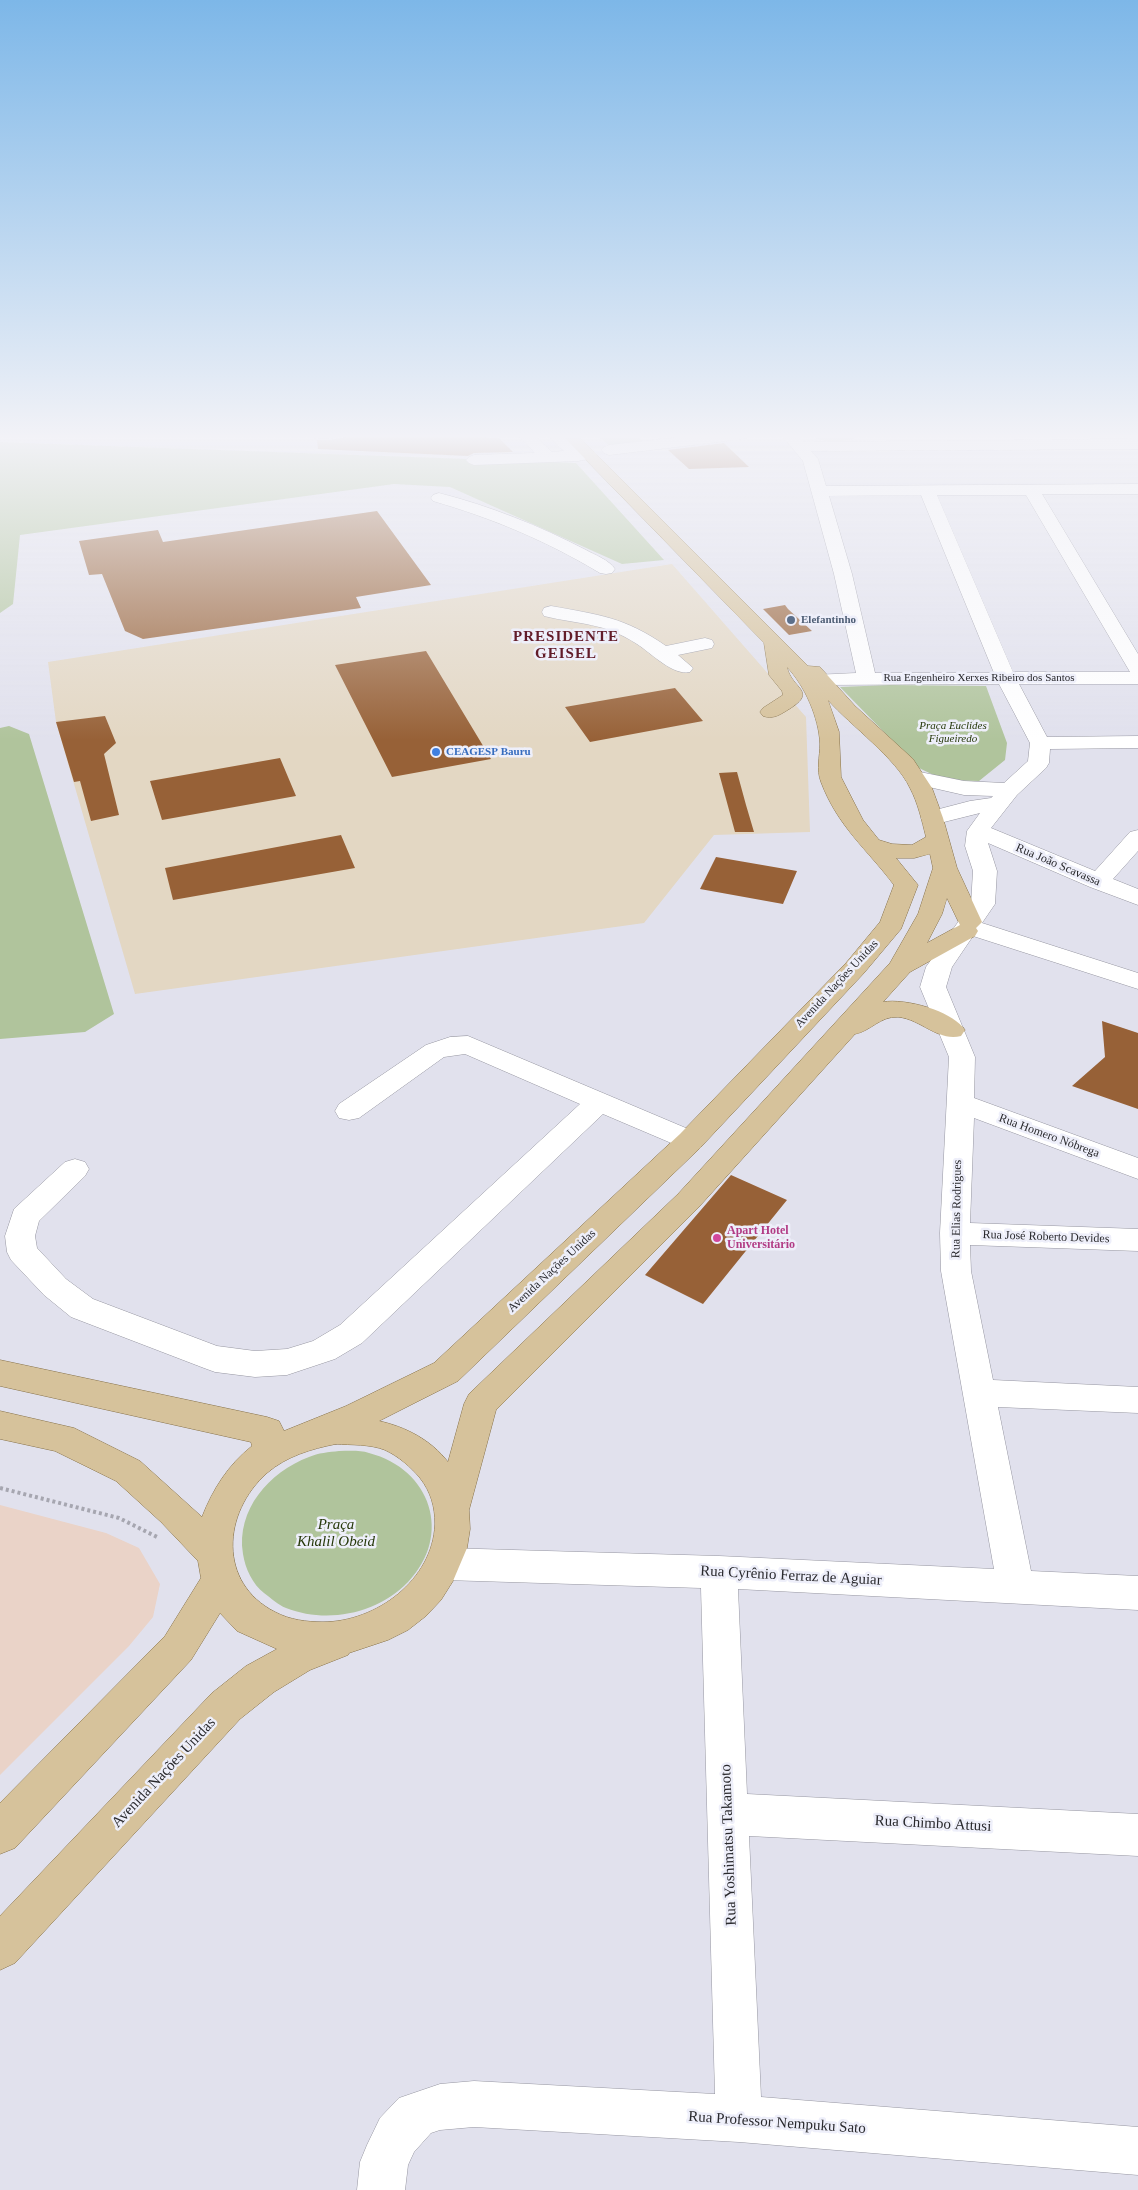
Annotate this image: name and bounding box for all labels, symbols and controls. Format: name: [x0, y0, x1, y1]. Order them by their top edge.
place label: Elefantinho: [801, 613, 856, 627]
marker: Elefantinho: [785, 614, 797, 626]
district label: PRESIDENTE GEISEL: [512, 628, 620, 663]
street label: Rua Engenheiro Xerxes Ribeiro dos Santos: [884, 671, 1074, 685]
park label: Praça Euclides Figueiredo: [919, 719, 987, 745]
place label: CEAGESP Bauru: [446, 745, 531, 759]
marker: CEAGESP Bauru: [430, 746, 442, 758]
street label: Rua João Scavassa: [1013, 841, 1103, 889]
street label: Avenida Nações Unidas: [792, 937, 882, 1031]
street label: Rua Homero Nóbrega: [997, 1111, 1101, 1161]
street label: Rua Elias Rodrigues: [949, 1160, 965, 1258]
place label: Apart Hotel Universitário: [727, 1224, 795, 1252]
street label: Avenida Nações Unidas: [505, 1226, 599, 1316]
street label: Rua José Roberto Devides: [982, 1228, 1110, 1246]
marker: Apart Hotel Universitário: [711, 1232, 723, 1244]
park label: Praça Khalil Obeid: [297, 1516, 375, 1551]
street label: Rua Cyrênio Ferraz de Aguiar: [700, 1562, 882, 1590]
street label: Avenida Nações Unidas: [108, 1714, 220, 1832]
street label: Rua Yoshimatsu Takamoto: [717, 1764, 741, 1926]
street label: Rua Chimbo Attusi: [874, 1812, 992, 1836]
street label: Rua Professor Nempuku Sato: [688, 2108, 866, 2138]

